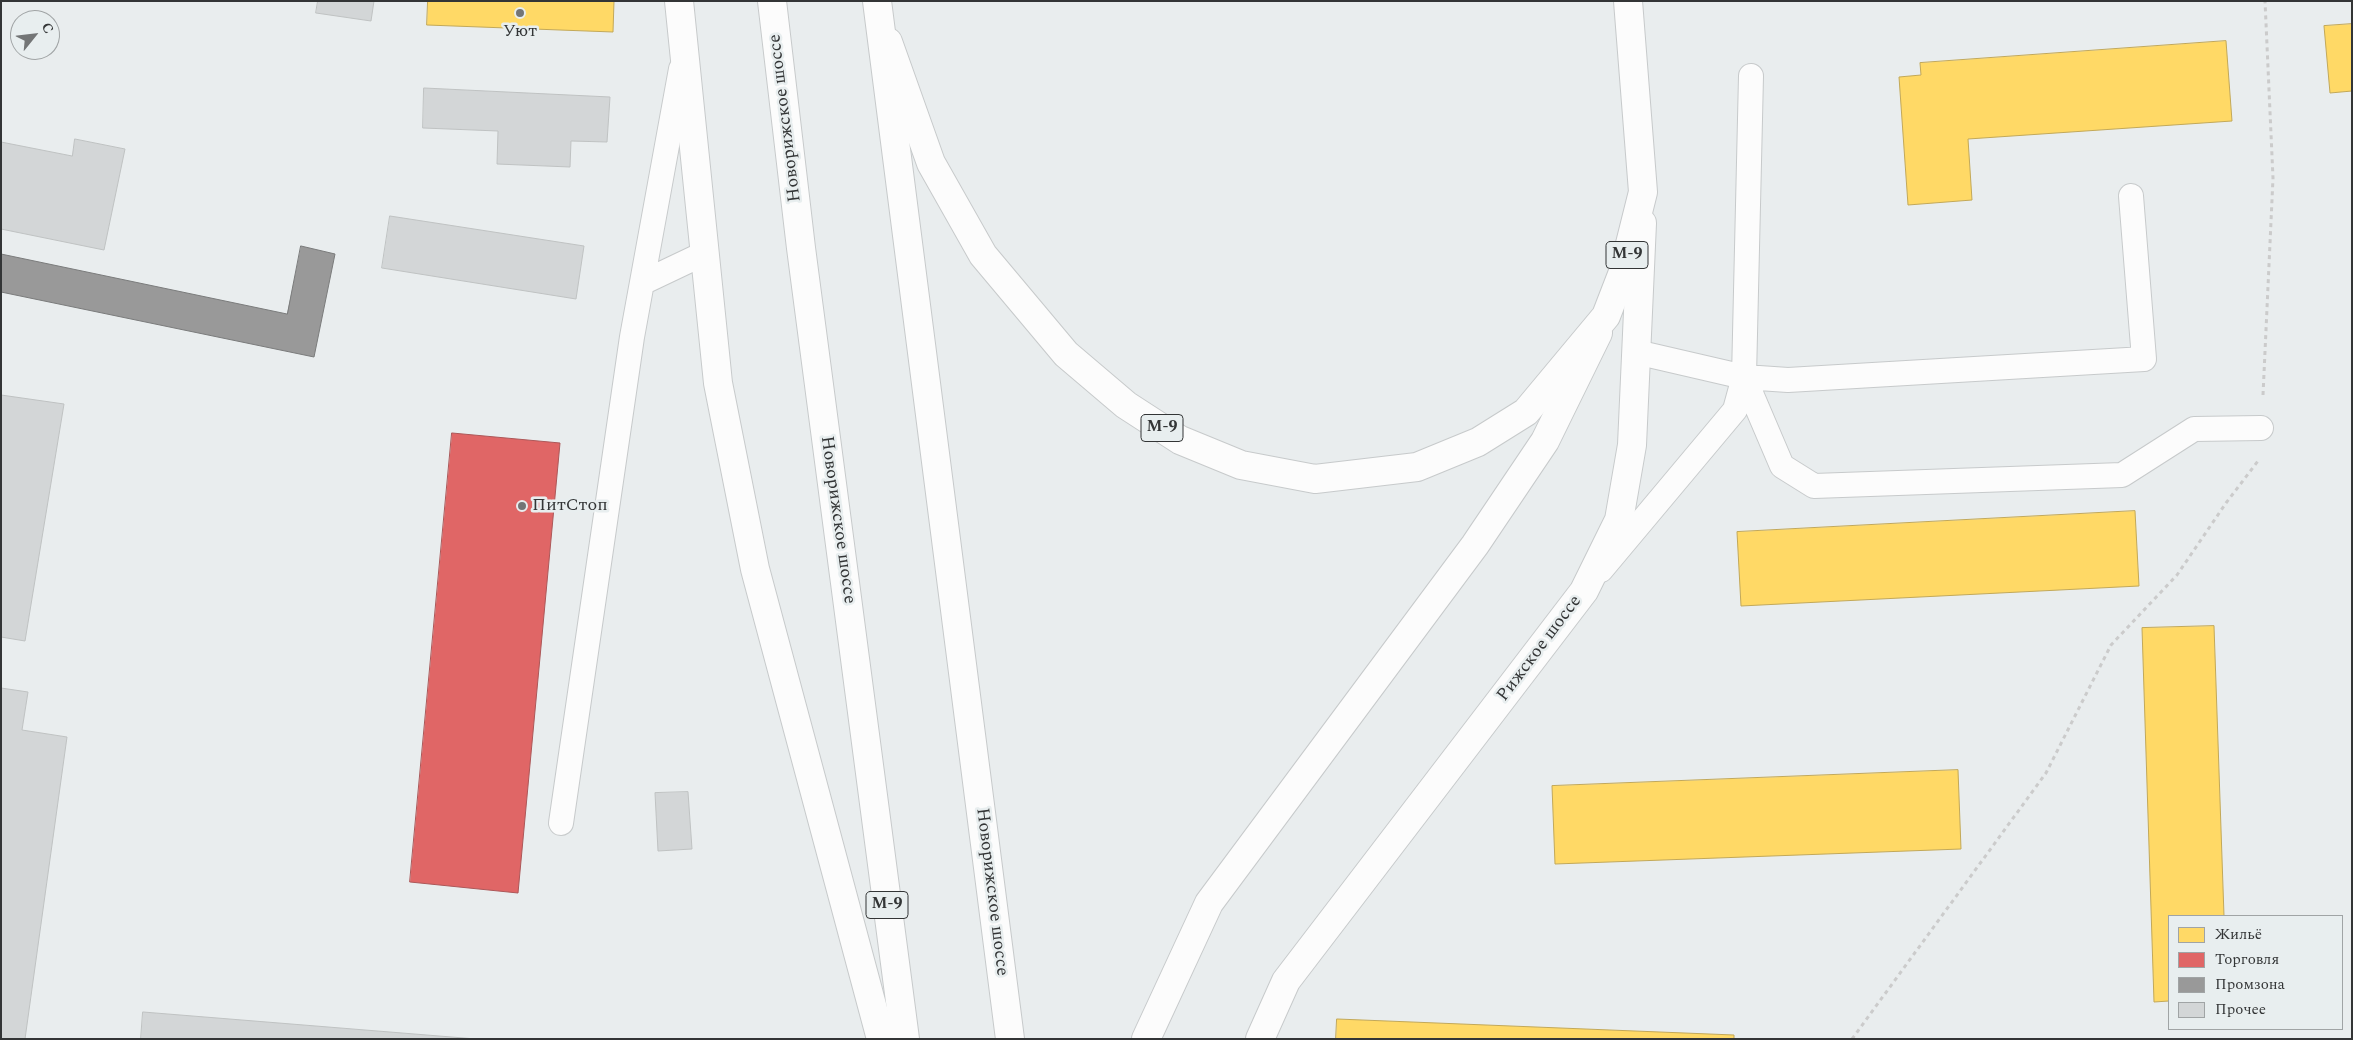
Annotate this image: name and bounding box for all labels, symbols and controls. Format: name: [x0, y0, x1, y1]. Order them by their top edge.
marker: Уют: [514, 7, 526, 19]
north arrow: [10, 10, 60, 60]
text: С: [36, 19, 59, 37]
place label: Уют: [503, 21, 537, 43]
street label: Новорижское шоссе: [765, 33, 807, 203]
road number: М-9: [1606, 242, 1648, 268]
road number: М-9: [1141, 414, 1183, 442]
street label: Новорижское шоссе: [815, 435, 859, 605]
place label: ПитСтоп: [532, 495, 608, 517]
marker: ПитСтоп: [516, 500, 528, 512]
street label: Рижское шоссе: [1493, 592, 1587, 706]
street label: Новорижское шоссе: [970, 807, 1012, 977]
road number: М-9: [866, 892, 908, 918]
legend: [2168, 915, 2343, 1030]
text: Жильё: [2215, 923, 2262, 946]
text: Торговля: [2215, 948, 2279, 971]
text: Промзона: [2215, 973, 2285, 996]
text: Прочее: [2215, 998, 2266, 1021]

